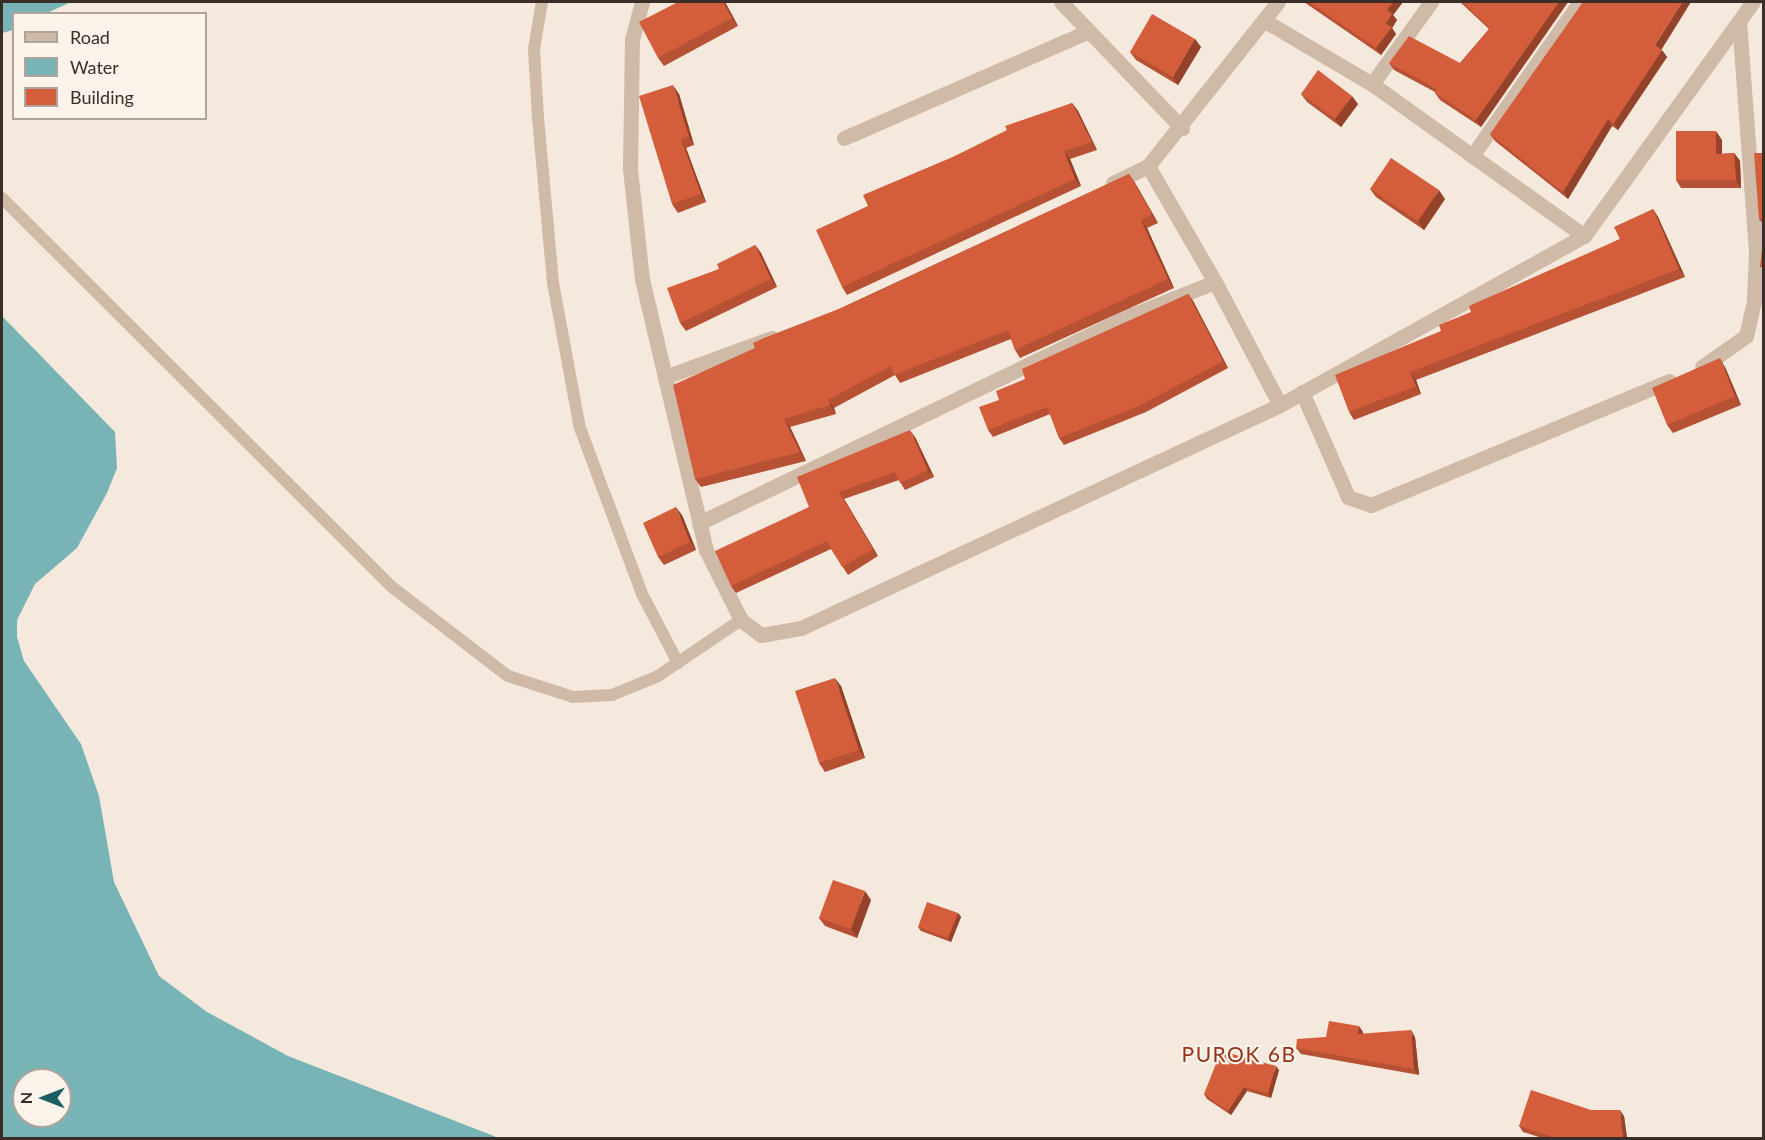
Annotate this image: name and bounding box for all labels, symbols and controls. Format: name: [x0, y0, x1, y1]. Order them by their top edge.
legend: [12, 12, 207, 120]
text: Road: [70, 26, 110, 48]
text: Water: [70, 56, 119, 78]
text: Building: [70, 86, 134, 108]
district label: PUROK 6B: [1182, 1041, 1296, 1067]
north arrow: [12, 1068, 72, 1128]
text: N: [16, 1092, 35, 1104]

